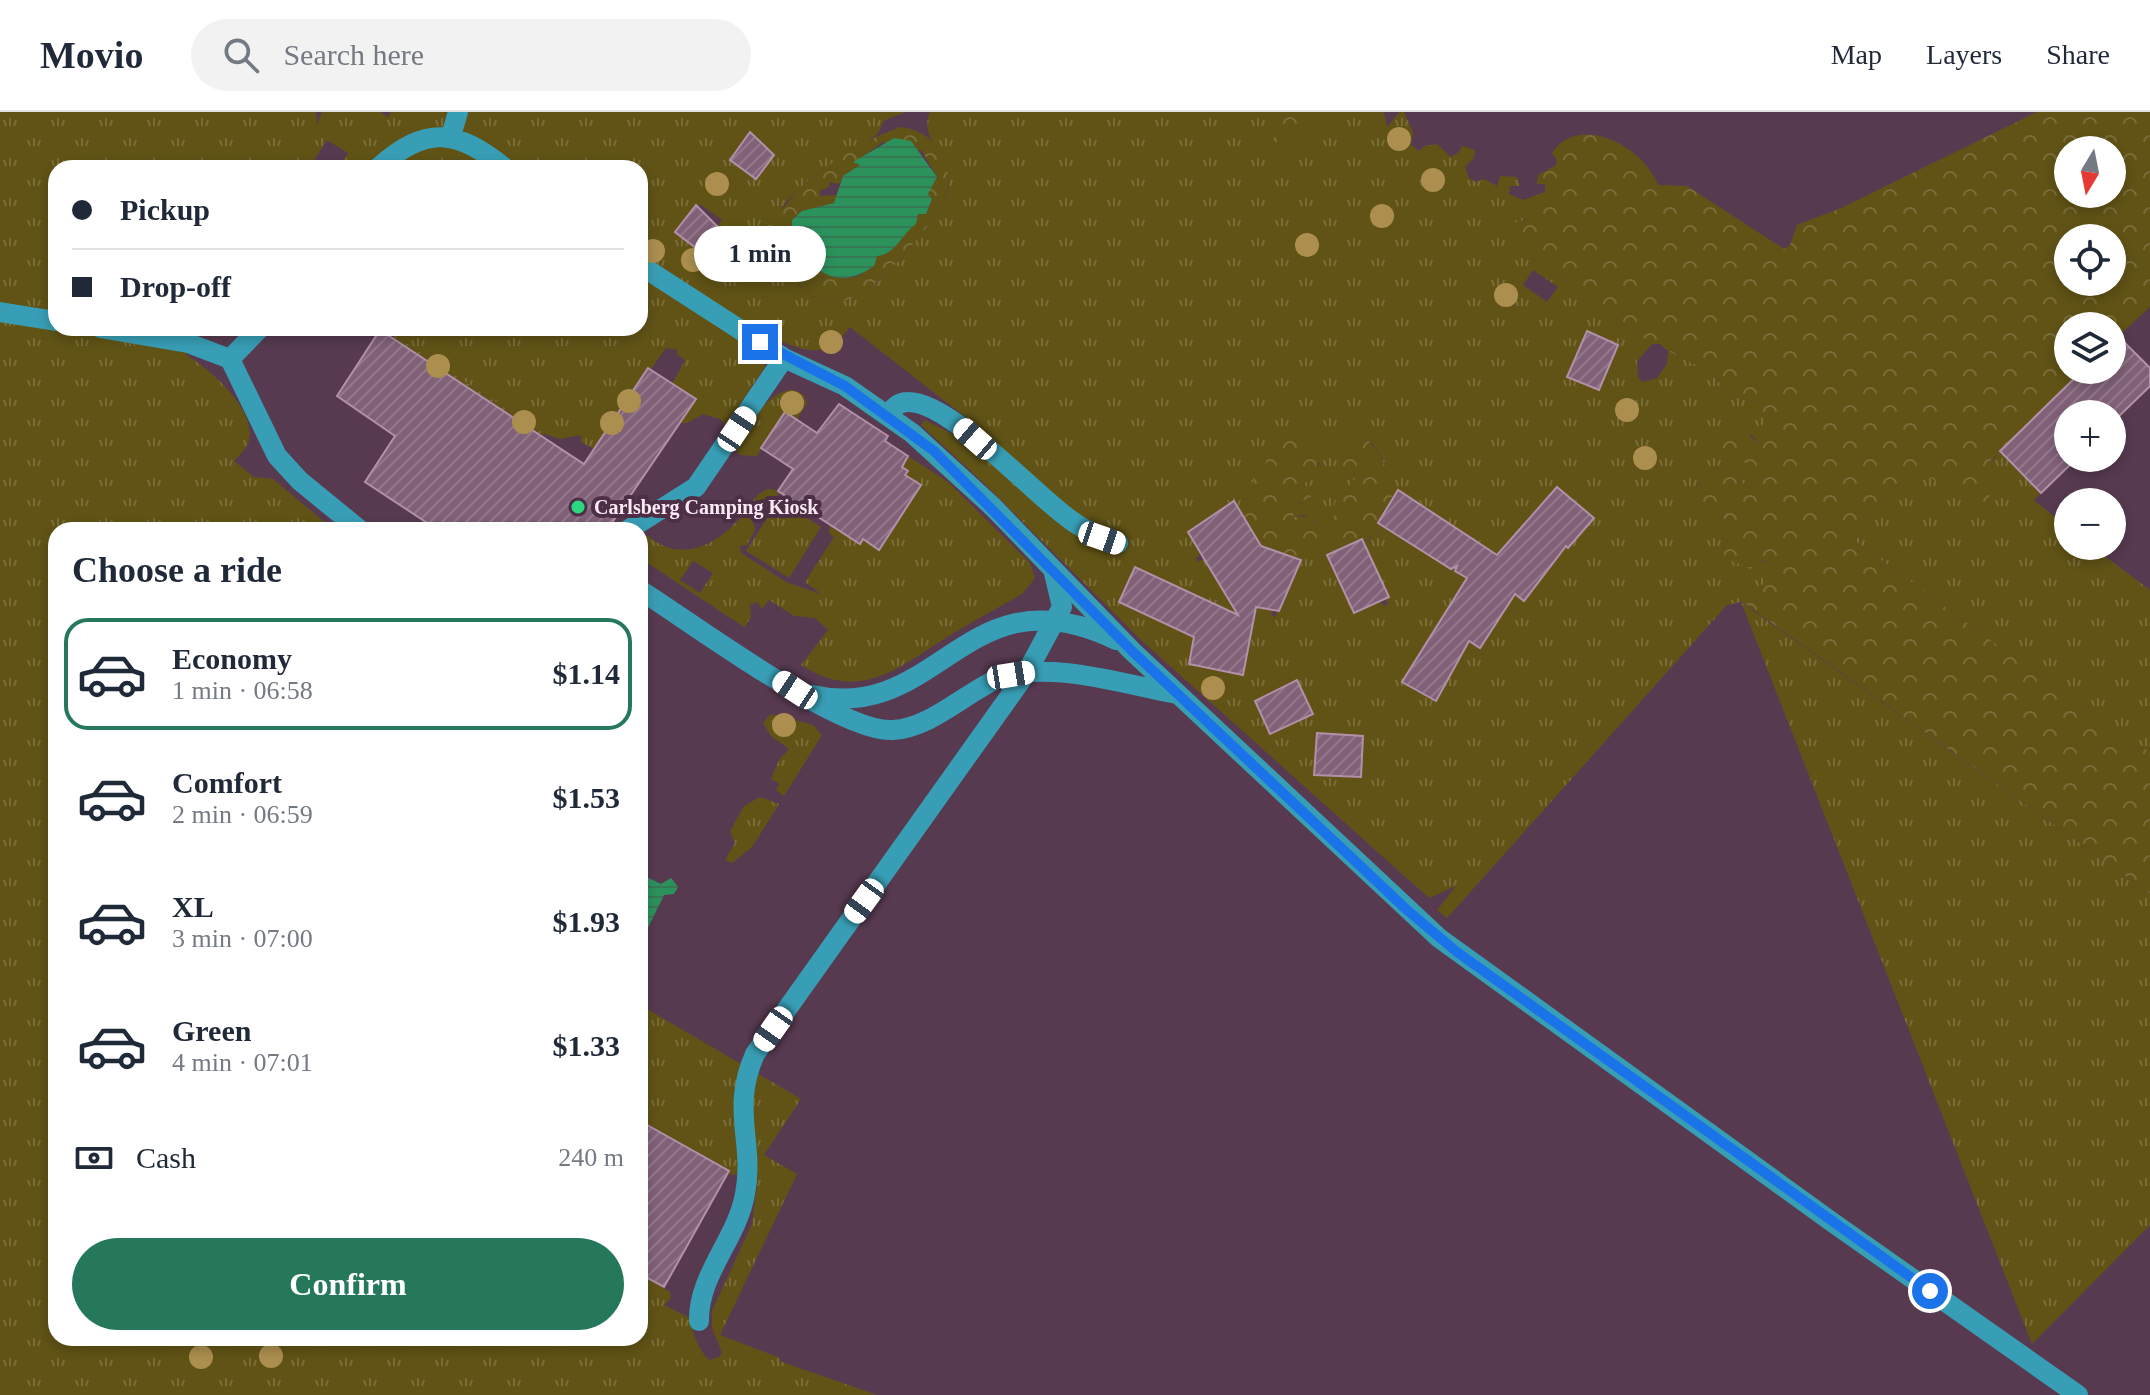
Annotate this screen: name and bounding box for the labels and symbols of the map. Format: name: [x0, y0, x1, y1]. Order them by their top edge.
north arrow: [2054, 136, 2126, 208]
callout: 1 min: [694, 226, 826, 282]
route end: [742, 324, 778, 360]
car: [714, 402, 760, 456]
car: [949, 414, 1001, 464]
place label: Carlsberg Camping Kiosk: [594, 496, 819, 519]
marker: Carlsberg Camping Kiosk: [569, 498, 587, 516]
car: [1075, 519, 1129, 557]
car: [985, 659, 1037, 691]
car: [768, 667, 822, 713]
car: [840, 875, 888, 927]
car: [749, 1002, 797, 1056]
route start: [1912, 1273, 1948, 1309]

